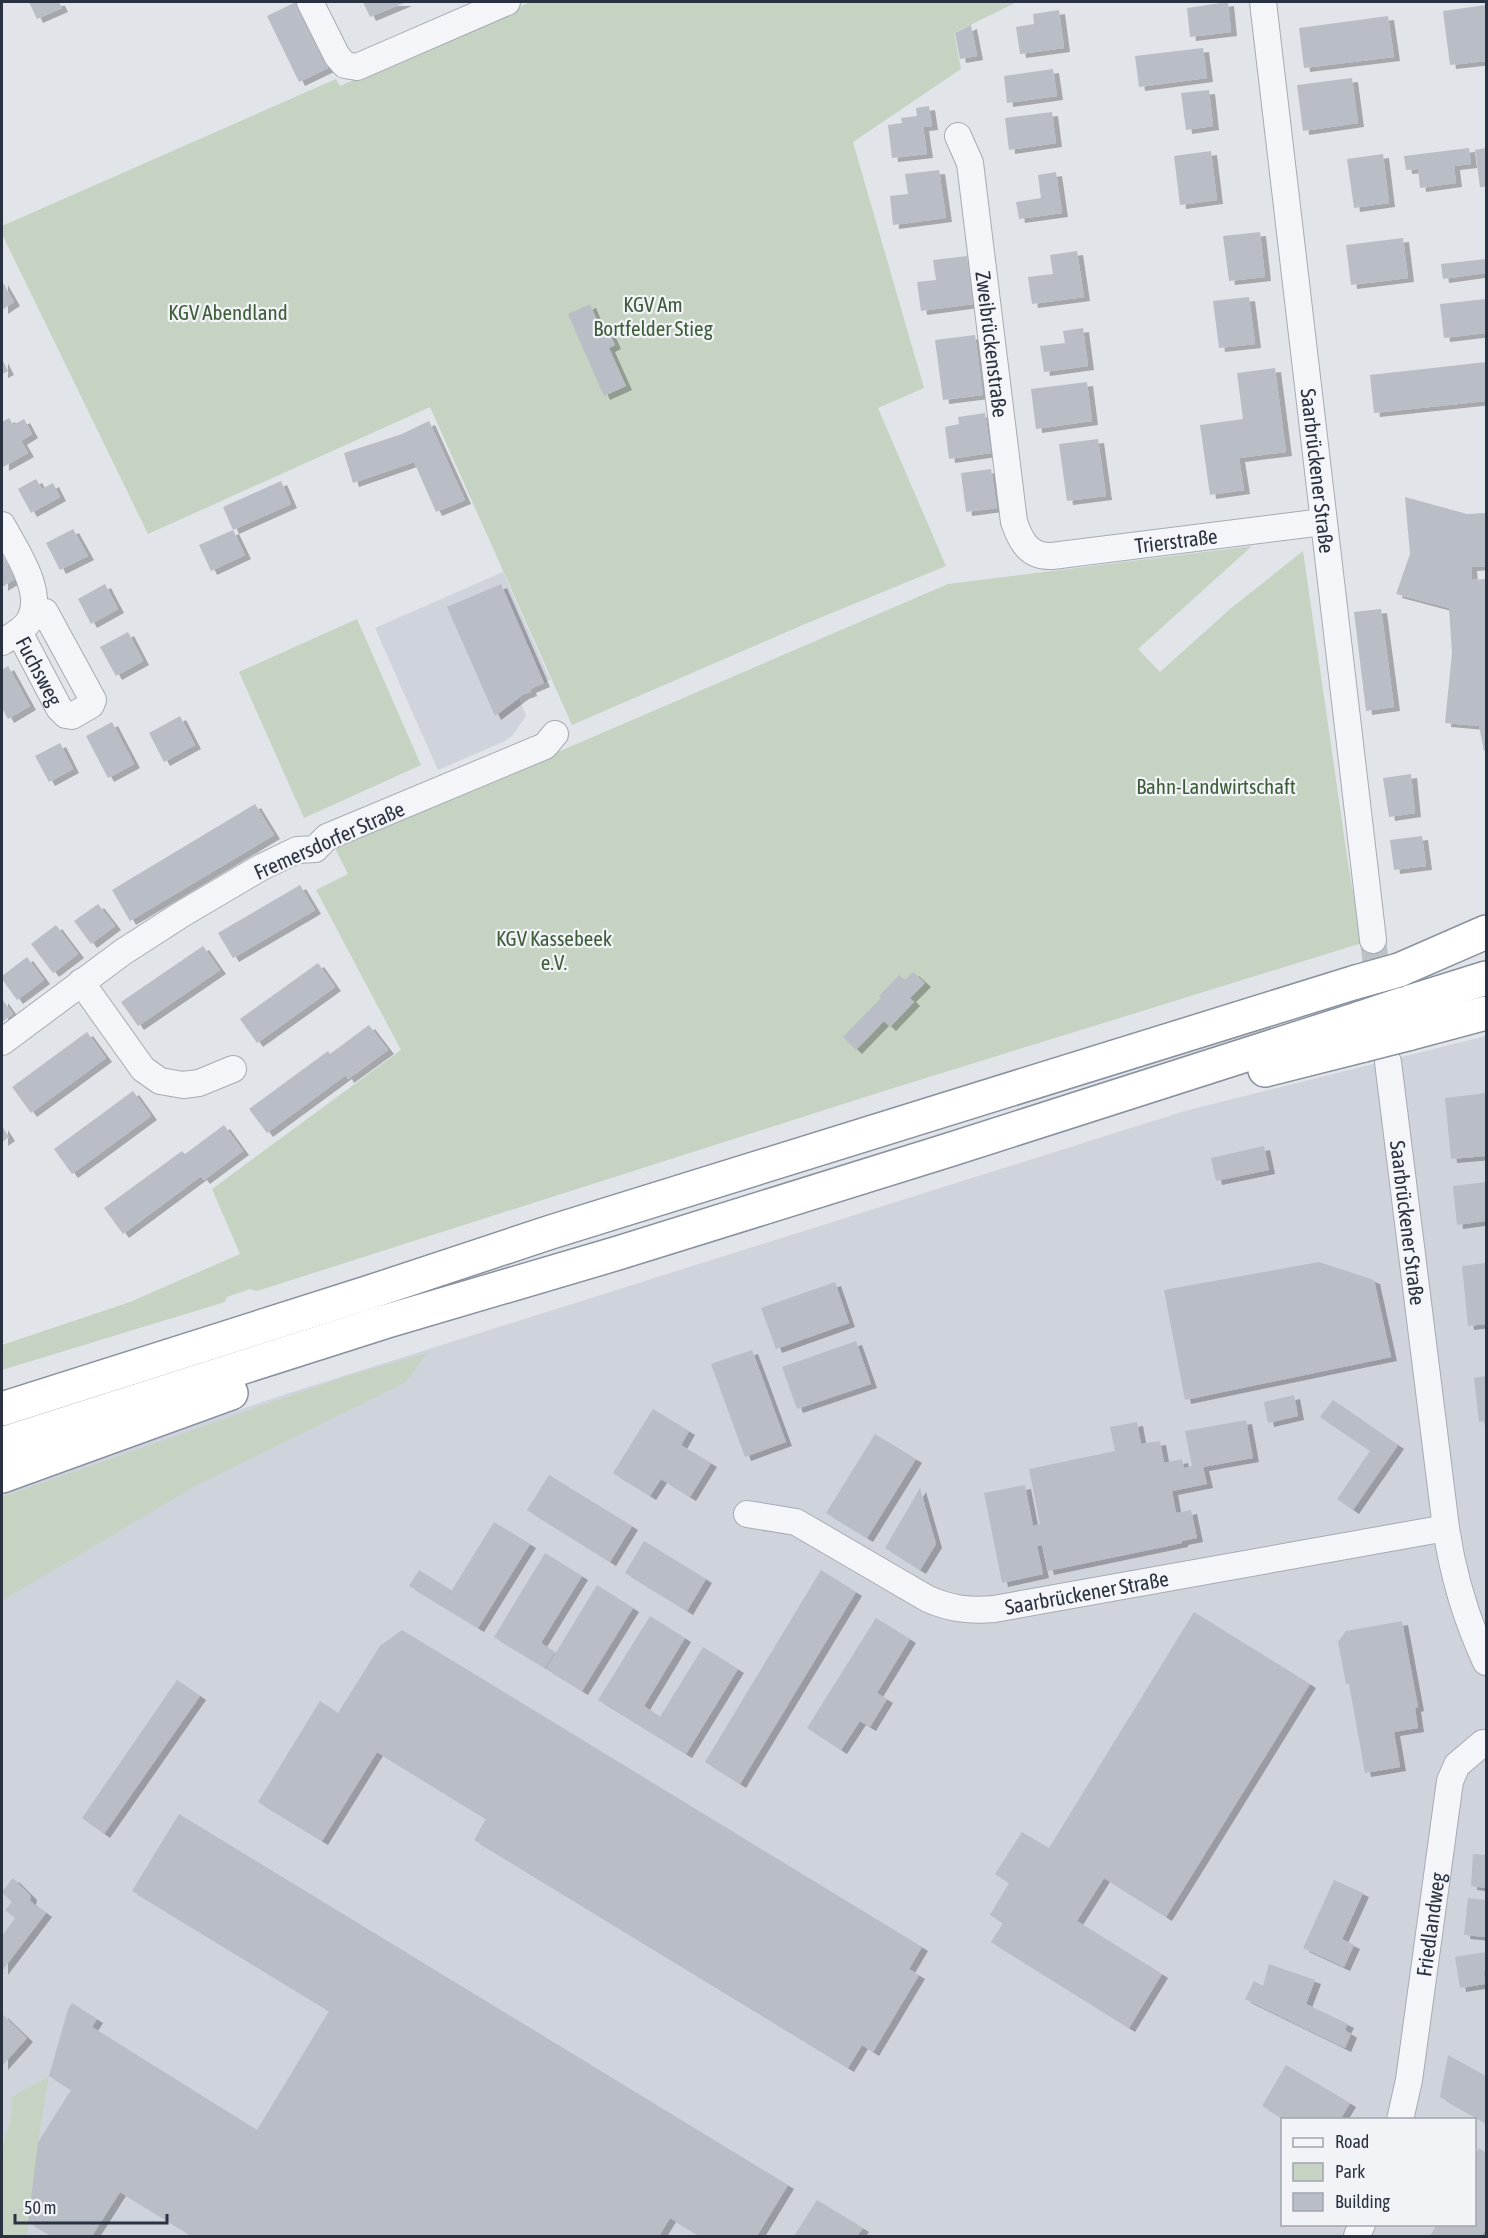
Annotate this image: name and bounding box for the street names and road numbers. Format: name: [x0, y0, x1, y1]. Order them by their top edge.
street label: Zweibrückenstraße: [971, 270, 1013, 419]
street label: Saarbrückener Straße: [1296, 387, 1340, 554]
street label: Trierstraße: [1133, 523, 1219, 558]
street label: Fuchsweg: [11, 632, 68, 710]
street label: Fremersdorfer Straße: [250, 796, 408, 884]
street label: Saarbrückener Straße: [1386, 1139, 1430, 1306]
street label: Saarbrückener Straße: [1003, 1566, 1170, 1619]
street label: Friedlandweg: [1411, 1871, 1449, 1978]

